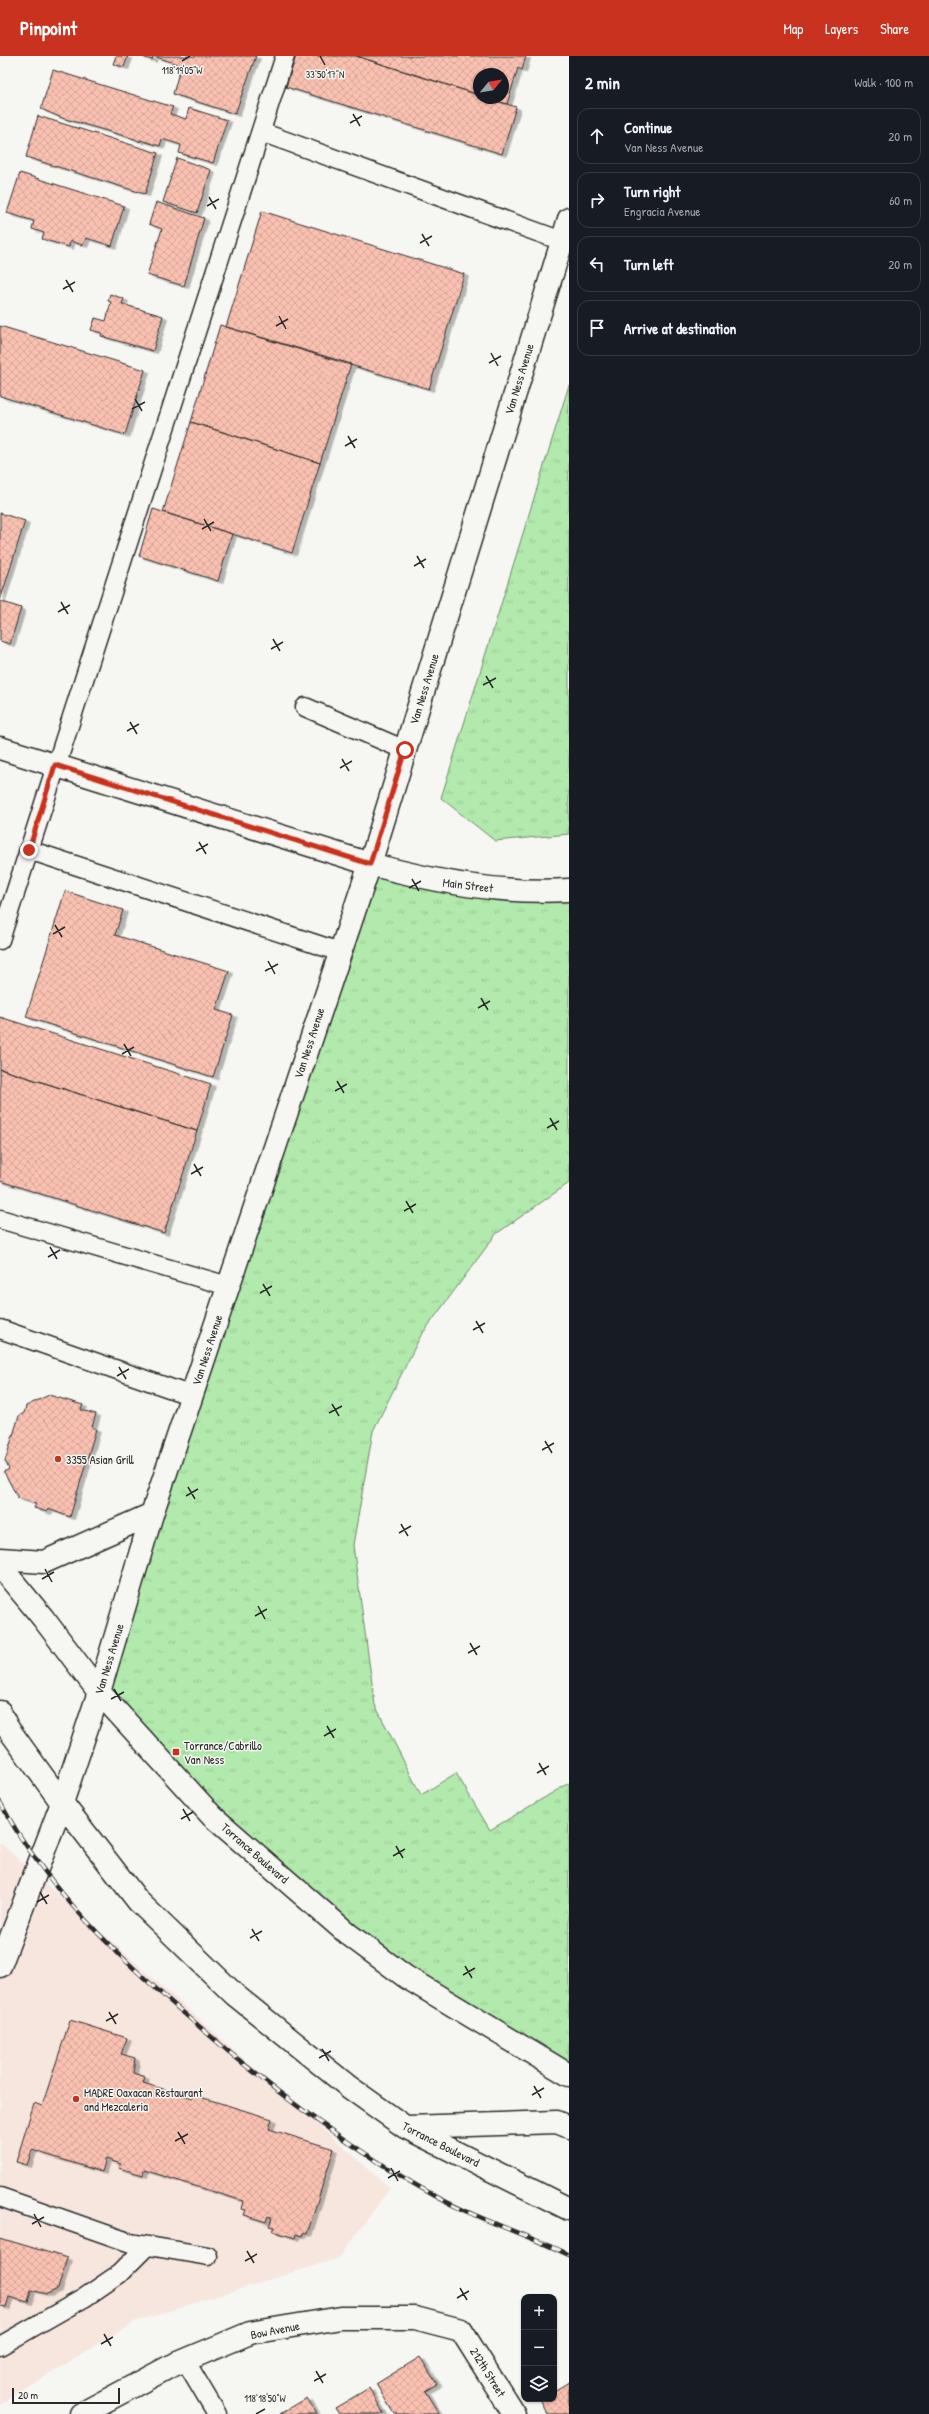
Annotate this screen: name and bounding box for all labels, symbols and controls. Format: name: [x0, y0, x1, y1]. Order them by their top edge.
text: Pinpoint: [20, 15, 77, 41]
text: Map: [783, 19, 803, 38]
text: Layers: [825, 19, 858, 38]
text: Share: [880, 19, 909, 38]
text: 118°19'05"W: [162, 64, 203, 77]
text: 33°50'17"N: [306, 68, 344, 81]
north arrow: [473, 68, 509, 104]
text: 2 min: [585, 71, 620, 94]
text: Walk · 100 m: [854, 73, 913, 91]
text: Continue: [624, 117, 672, 138]
icon: ahead: [586, 125, 608, 147]
text: 20 m: [888, 127, 912, 145]
text: Van Ness Avenue: [624, 138, 703, 156]
text: Turn right: [624, 181, 680, 202]
icon: right: [586, 189, 608, 211]
text: 60 m: [889, 191, 912, 209]
text: Engracia Avenue: [624, 202, 701, 220]
icon: left: [586, 253, 608, 275]
text: Turn left: [624, 254, 674, 275]
text: 20 m: [888, 255, 912, 273]
icon: arrive: [586, 317, 608, 339]
text: Arrive at destination: [624, 318, 736, 339]
street label: Van Ness Avenue: [500, 341, 538, 417]
street label: Van Ness Avenue: [405, 651, 443, 727]
route start: [396, 741, 414, 759]
route end: [20, 841, 38, 859]
street label: Main Street: [442, 873, 495, 897]
street label: Van Ness Avenue: [290, 1005, 328, 1080]
street label: Van Ness Avenue: [188, 1312, 226, 1387]
place label: 3355 Asian Grill: [66, 1451, 135, 1468]
marker: 3355 Asian Grill: [53, 1454, 63, 1464]
street label: Van Ness Avenue: [90, 1621, 128, 1697]
place label: Torrance/Cabrillo Van Ness: [184, 1737, 262, 1768]
marker: Torrance/Cabrillo Van Ness: [171, 1747, 181, 1757]
street label: Torrance Boulevard: [218, 1819, 293, 1887]
place label: MADRE Oaxacan Restaurant and Mezcaleria: [84, 2084, 203, 2115]
marker: MADRE Oaxacan Restaurant and Mezcaleria: [71, 2094, 81, 2104]
street label: Torrance Boulevard: [399, 2117, 483, 2171]
map controls: [521, 2294, 557, 2402]
button: +: [521, 2294, 557, 2330]
street label: Bow Avenue: [249, 2317, 301, 2343]
button: −: [521, 2330, 557, 2366]
street label: 212th Street: [466, 2344, 510, 2401]
button: layers: [521, 2366, 557, 2402]
scale bar: [12, 2386, 120, 2405]
text: 20 m: [18, 2388, 38, 2402]
text: 118°18'50"W: [244, 2392, 287, 2405]

